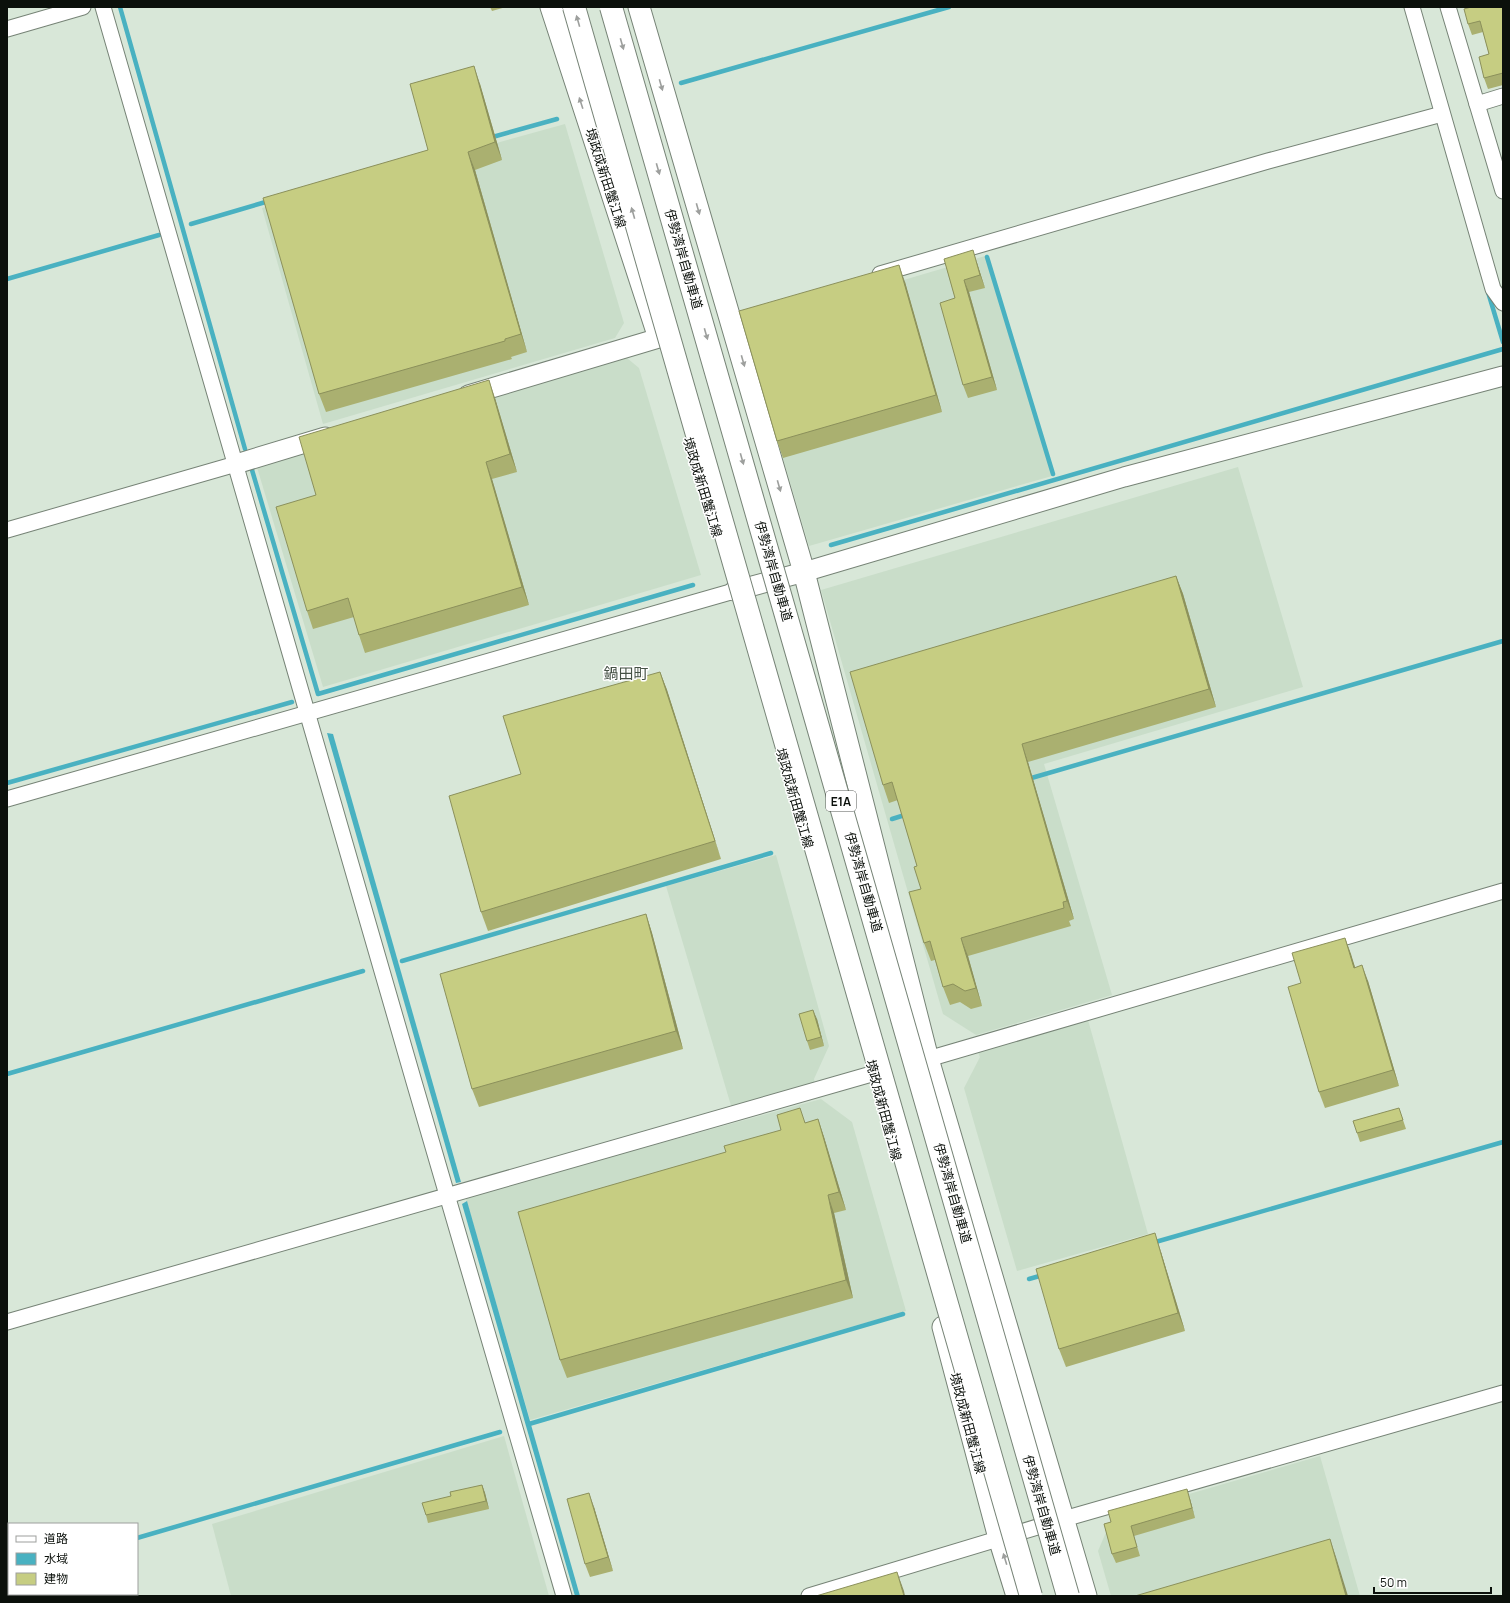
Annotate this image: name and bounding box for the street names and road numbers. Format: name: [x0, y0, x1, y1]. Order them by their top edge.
street label: 境政成新田蟹江線: [581, 126, 631, 230]
street label: 伊勢湾岸自動車道: [661, 207, 707, 311]
street label: 境政成新田蟹江線: [679, 435, 727, 539]
street label: 伊勢湾岸自動車道: [751, 519, 797, 623]
street label: 境政成新田蟹江線: [772, 746, 818, 850]
road number: E1A: [826, 791, 856, 811]
street label: 伊勢湾岸自動車道: [841, 830, 887, 934]
street label: 境政成新田蟹江線: [862, 1057, 906, 1163]
street label: 伊勢湾岸自動車道: [930, 1141, 976, 1245]
street label: 境政成新田蟹江線: [946, 1370, 990, 1476]
street label: 伊勢湾岸自動車道: [1019, 1453, 1065, 1557]

